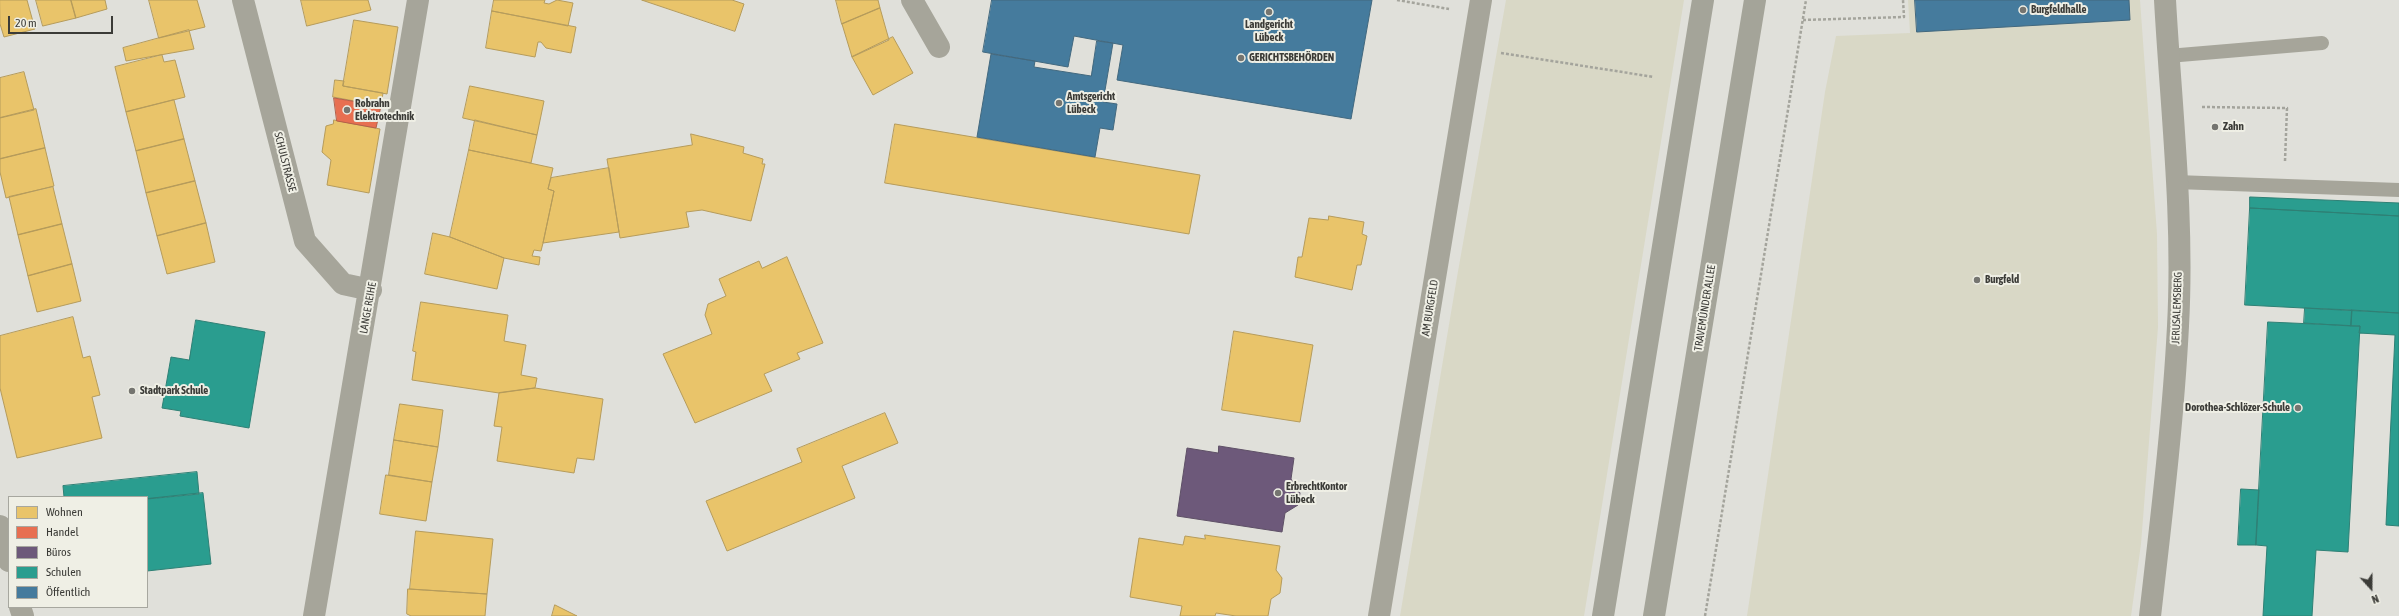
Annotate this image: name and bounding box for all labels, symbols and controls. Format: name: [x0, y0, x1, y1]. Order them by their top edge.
place label: Burgfeldhalle: [2031, 3, 2086, 17]
marker: Burgfeldhalle: [2018, 5, 2028, 15]
marker: Landgericht Lübeck: [1264, 7, 1274, 17]
scale bar: [10, 8, 115, 34]
text: 20 m: [15, 16, 37, 30]
place label: Landgericht Lübeck: [1245, 18, 1293, 44]
place label: GERICHTSBEHÖRDEN: [1249, 51, 1334, 65]
marker: GERICHTSBEHÖRDEN: [1236, 53, 1246, 63]
place label: Amtsgericht Lübeck: [1067, 90, 1115, 116]
place label: Robrahn Elektrotechnik: [355, 97, 414, 123]
marker: Amtsgericht Lübeck: [1054, 98, 1064, 108]
marker: Robrahn Elektrotechnik: [342, 105, 352, 115]
place label: Zahn: [2223, 120, 2244, 134]
marker: Zahn: [2210, 122, 2220, 132]
street label: SCHULSTRASSE: [271, 131, 299, 193]
street label: TRAVEMÜNDER ALLEE: [1692, 264, 1718, 352]
street label: JERUSALEMSBERG: [2169, 272, 2185, 344]
place label: Burgfeld: [1985, 273, 2019, 287]
marker: Burgfeld: [1972, 275, 1982, 285]
street label: AM BURGFELD: [1419, 279, 1441, 337]
street label: LANGE REIHE: [357, 281, 379, 335]
place label: Stadtpark Schule: [140, 384, 208, 398]
marker: Stadtpark Schule: [127, 386, 137, 396]
place label: Dorothea-Schlözer-Schule: [2185, 401, 2290, 415]
marker: Dorothea-Schlözer-Schule: [2293, 403, 2303, 413]
place label: ErbrechtKontor Lübeck: [1286, 480, 1347, 506]
marker: ErbrechtKontor Lübeck: [1273, 488, 1283, 498]
legend: [8, 496, 148, 608]
text: Wohnen: [46, 505, 83, 519]
text: Handel: [46, 525, 79, 539]
text: Büros: [46, 545, 71, 559]
text: Schulen: [46, 565, 81, 579]
north arrow: [2351, 568, 2391, 608]
text: Öffentlich: [46, 585, 90, 599]
text: N: [2370, 592, 2380, 606]

